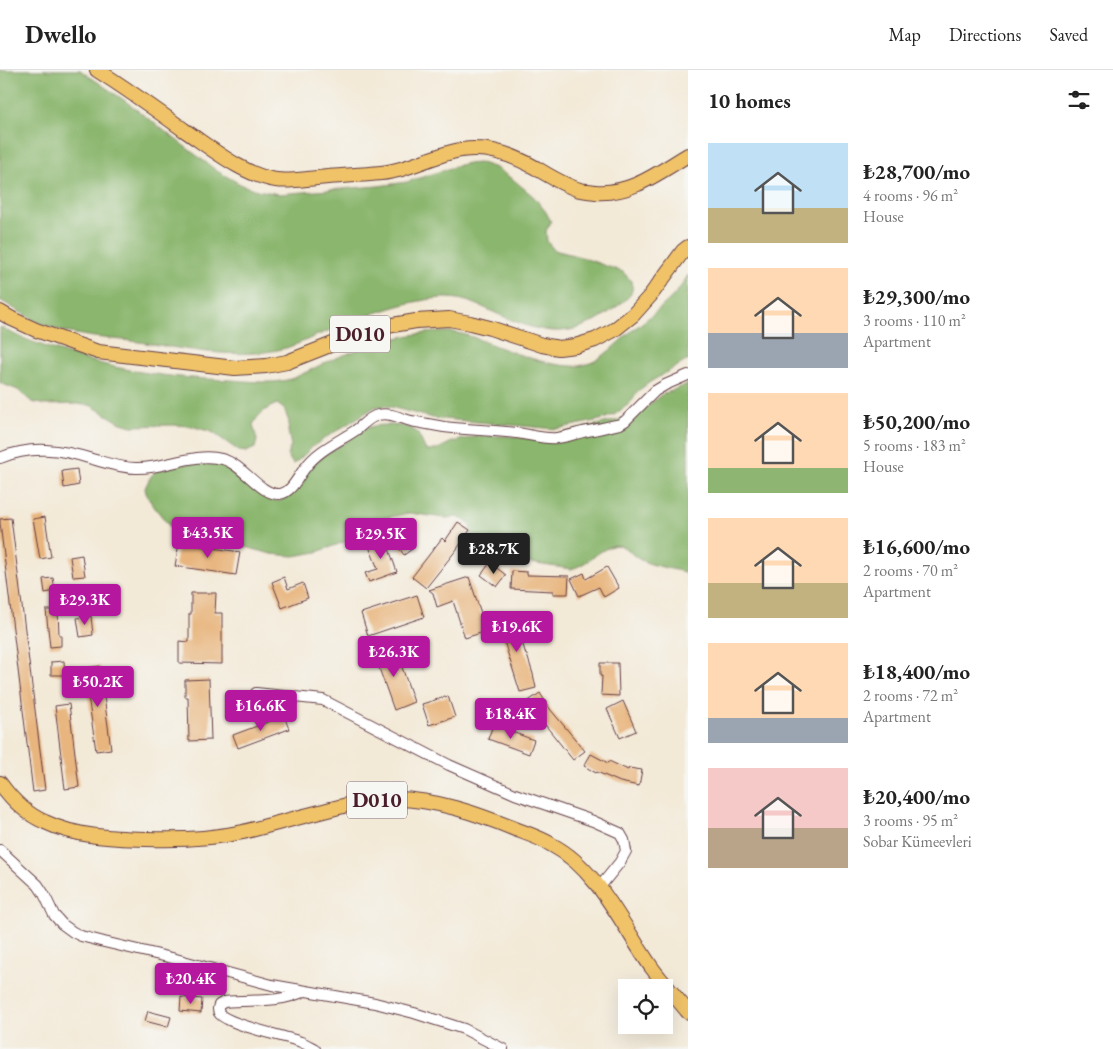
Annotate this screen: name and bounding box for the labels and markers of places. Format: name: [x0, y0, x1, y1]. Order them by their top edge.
pin: ₺43.5K: [167, 516, 249, 559]
pin: ₺29.5K: [340, 518, 422, 560]
pin: ₺28.7K: [453, 532, 535, 575]
pin: ₺29.3K: [44, 584, 126, 626]
pin: ₺19.6K: [476, 610, 558, 653]
pin: ₺26.3K: [353, 636, 435, 678]
pin: ₺50.2K: [57, 666, 139, 708]
pin: ₺16.6K: [220, 690, 302, 732]
pin: ₺18.4K: [470, 698, 552, 740]
pin: ₺20.4K: [150, 962, 232, 1005]

